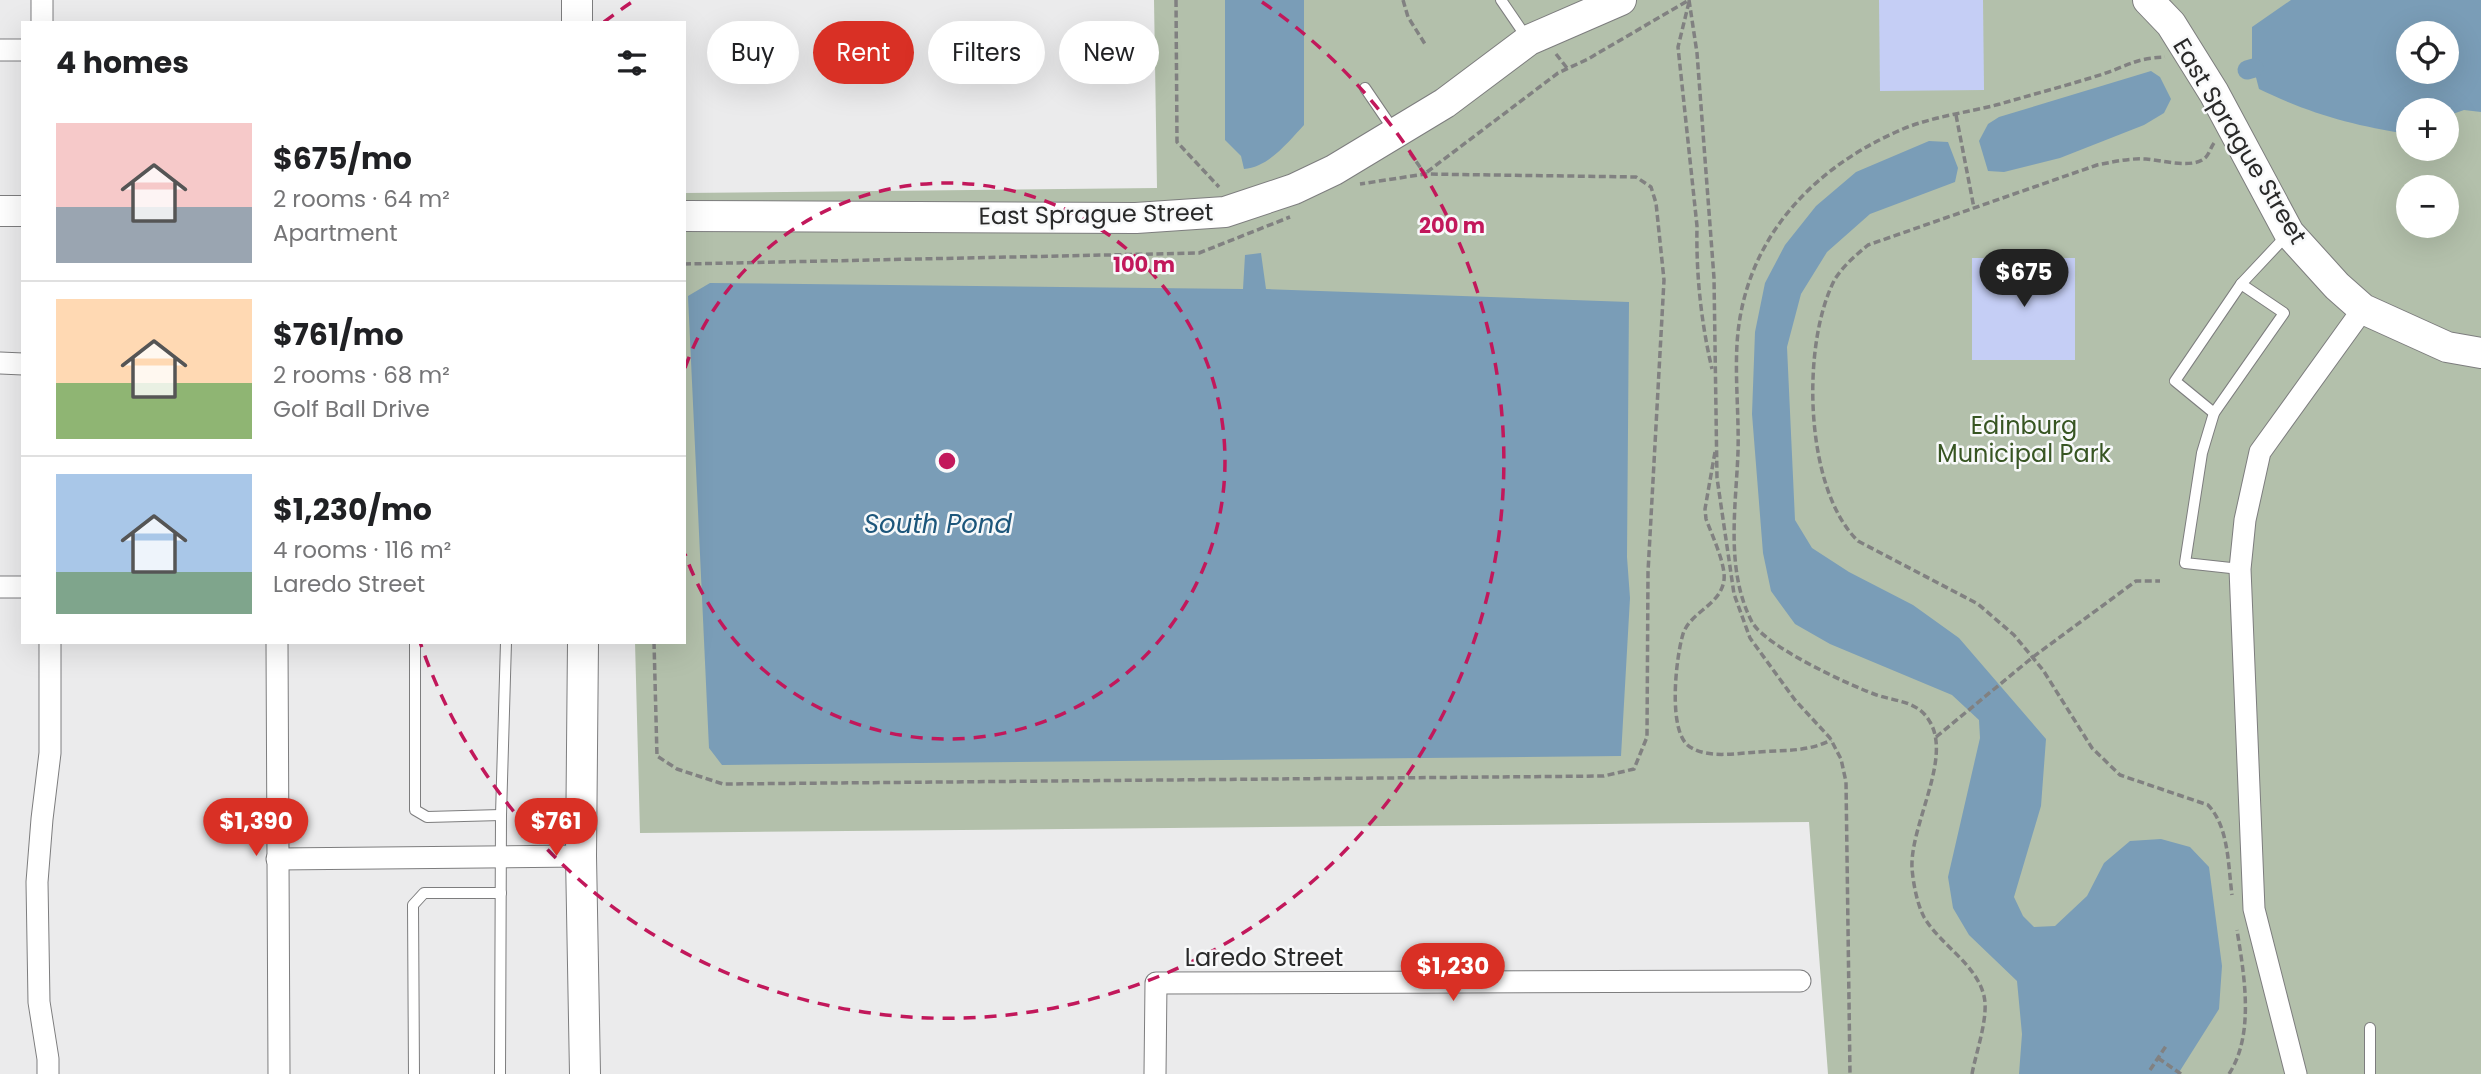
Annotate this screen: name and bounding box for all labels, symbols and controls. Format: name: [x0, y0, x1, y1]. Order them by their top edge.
chip: Buy: [707, 21, 799, 84]
chip: Rent: [813, 21, 914, 84]
chip: Filters: [928, 21, 1045, 84]
chip: New: [1059, 21, 1159, 84]
map controls: [2396, 21, 2459, 238]
button: locate: [2396, 21, 2459, 84]
street label: East Sprague Street: [2165, 32, 2315, 250]
text: 4 homes: [56, 41, 189, 84]
icon: filters: [613, 44, 651, 82]
button: +: [2396, 98, 2459, 161]
text: $675/mo: [273, 137, 412, 180]
icon: home: [112, 151, 196, 235]
button: −: [2396, 175, 2459, 238]
text: 2 rooms · 64 m²: [273, 183, 450, 215]
street label: East Sprague Street: [978, 195, 1214, 233]
text: 200 m: [1419, 211, 1485, 240]
text: Apartment: [273, 217, 398, 249]
text: 100 m: [1113, 250, 1175, 279]
pin: $675: [1983, 250, 2065, 309]
text: $675: [1995, 256, 2053, 288]
text: $761/mo: [273, 313, 404, 356]
icon: home: [112, 327, 196, 411]
text: 2 rooms · 68 m²: [273, 359, 450, 391]
text: Golf Ball Drive: [273, 393, 430, 425]
park label: Edinburg Municipal Park: [1937, 409, 2112, 470]
centre of rings: [935, 449, 959, 473]
text: $1,230/mo: [273, 488, 432, 531]
icon: home: [112, 502, 196, 586]
water label: South Pond: [864, 506, 1013, 542]
text: 4 rooms · 116 m²: [273, 534, 451, 566]
text: Laredo Street: [273, 568, 425, 600]
pin: $1,390: [199, 798, 313, 858]
pin: $761: [515, 798, 597, 858]
text: $1,390: [219, 805, 293, 837]
text: $761: [531, 805, 581, 837]
street label: Laredo Street: [1185, 941, 1343, 974]
pin: $1,230: [1396, 944, 1510, 1003]
text: $1,230: [1417, 950, 1489, 982]

